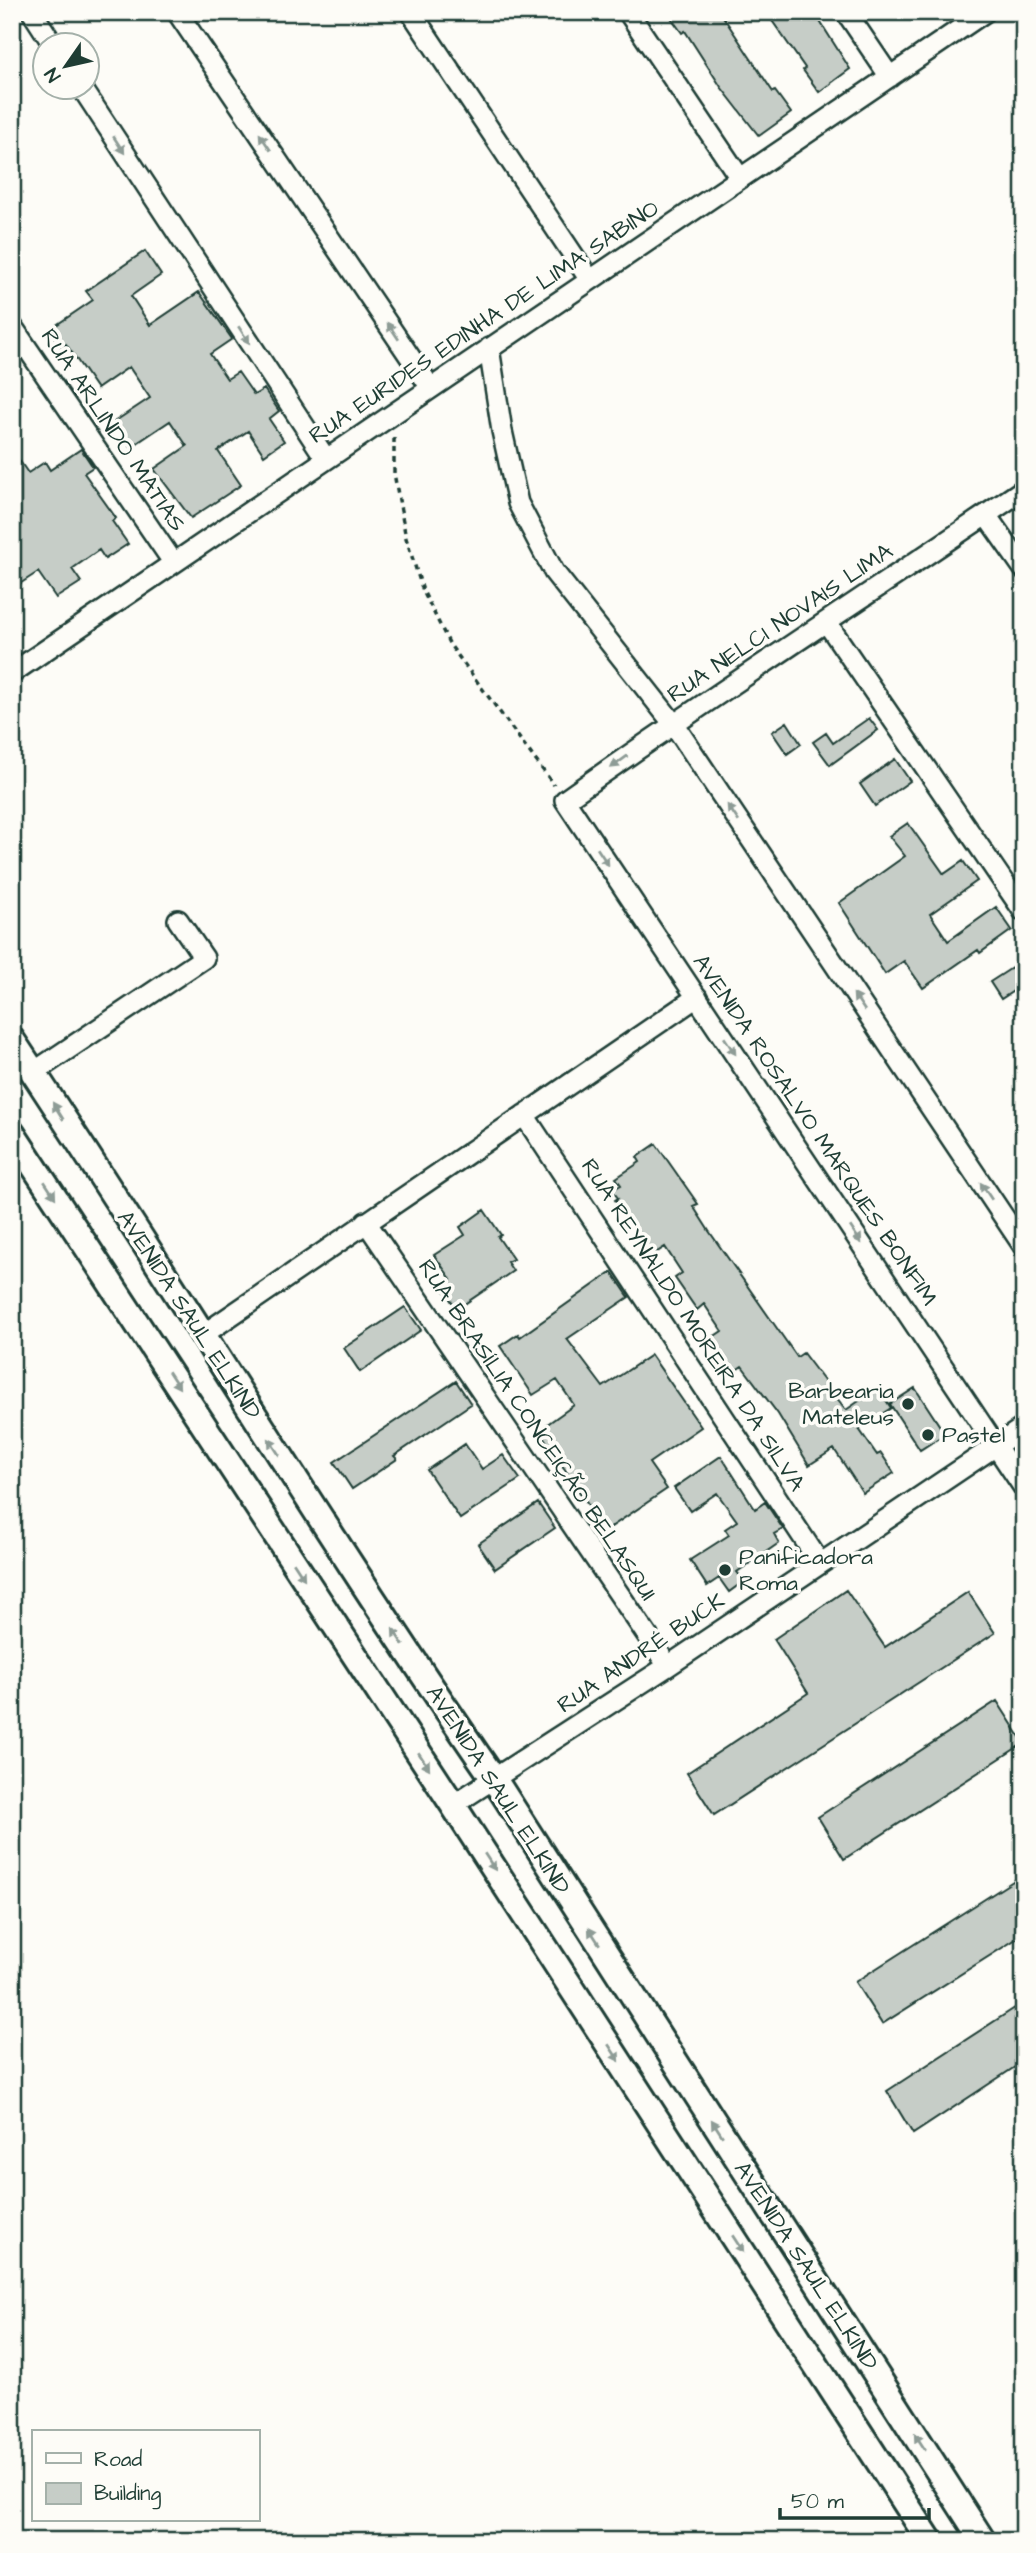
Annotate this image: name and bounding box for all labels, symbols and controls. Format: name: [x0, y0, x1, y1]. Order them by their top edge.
north arrow: [32, 32, 102, 102]
text: N: [39, 62, 68, 87]
one-way arrow: [259, 133, 272, 152]
one-way arrow: [113, 135, 126, 154]
street label: RUA EURIDES EDINHA DE LIMA SABINO: [303, 192, 665, 452]
one-way arrow: [386, 321, 399, 341]
street label: RUA ARLINDO MATIAS: [33, 322, 193, 538]
one-way arrow: [237, 325, 250, 344]
street label: RUA NELCI NOVAIS LIMA: [661, 535, 899, 711]
one-way arrow: [610, 755, 628, 769]
one-way arrow: [727, 803, 740, 822]
one-way arrow: [597, 847, 610, 867]
street label: AVENIDA ROSALVO MARQUES BONFIM: [685, 948, 945, 1312]
one-way arrow: [853, 992, 866, 1011]
one-way arrow: [723, 1037, 737, 1055]
one-way arrow: [52, 1101, 65, 1120]
street label: RUA REYNALDO MOREIRA DA SILVA: [573, 1152, 813, 1498]
one-way arrow: [43, 1180, 56, 1200]
one-way arrow: [979, 1182, 993, 1200]
street label: AVENIDA SAUL ELKIND: [109, 1204, 269, 1426]
one-way arrow: [849, 1226, 862, 1245]
street label: RUA BRASÍLIA CONCEIÇÃO BELASQUI: [410, 1253, 664, 1607]
one-way arrow: [168, 1371, 181, 1390]
place label: Barbearia Mateleus: [788, 1375, 894, 1433]
marker: Barbearia Mateleus: [900, 1396, 916, 1412]
place label: Pastel: [942, 1419, 1005, 1451]
marker: Pastel: [920, 1427, 936, 1443]
one-way arrow: [268, 1437, 281, 1456]
place label: Panificadora Roma: [739, 1541, 873, 1599]
one-way arrow: [292, 1561, 305, 1580]
marker: Panificadora Roma: [717, 1562, 733, 1578]
street label: RUA ANDRÉ BUCK: [551, 1585, 731, 1721]
one-way arrow: [392, 1627, 405, 1647]
street label: AVENIDA SAUL ELKIND: [418, 1679, 578, 1901]
one-way arrow: [417, 1752, 431, 1770]
one-way arrow: [483, 1853, 496, 1872]
one-way arrow: [587, 1927, 601, 1945]
one-way arrow: [607, 2044, 621, 2062]
one-way arrow: [710, 2118, 723, 2137]
street label: AVENIDA SAUL ELKIND: [726, 2155, 886, 2377]
one-way arrow: [731, 2234, 744, 2254]
legend: [32, 2430, 259, 2522]
one-way arrow: [913, 2433, 926, 2452]
text: Road: [94, 2445, 142, 2474]
scale bar: [780, 2476, 929, 2520]
text: Building: [94, 2479, 162, 2510]
text: 50 m: [791, 2487, 845, 2516]

